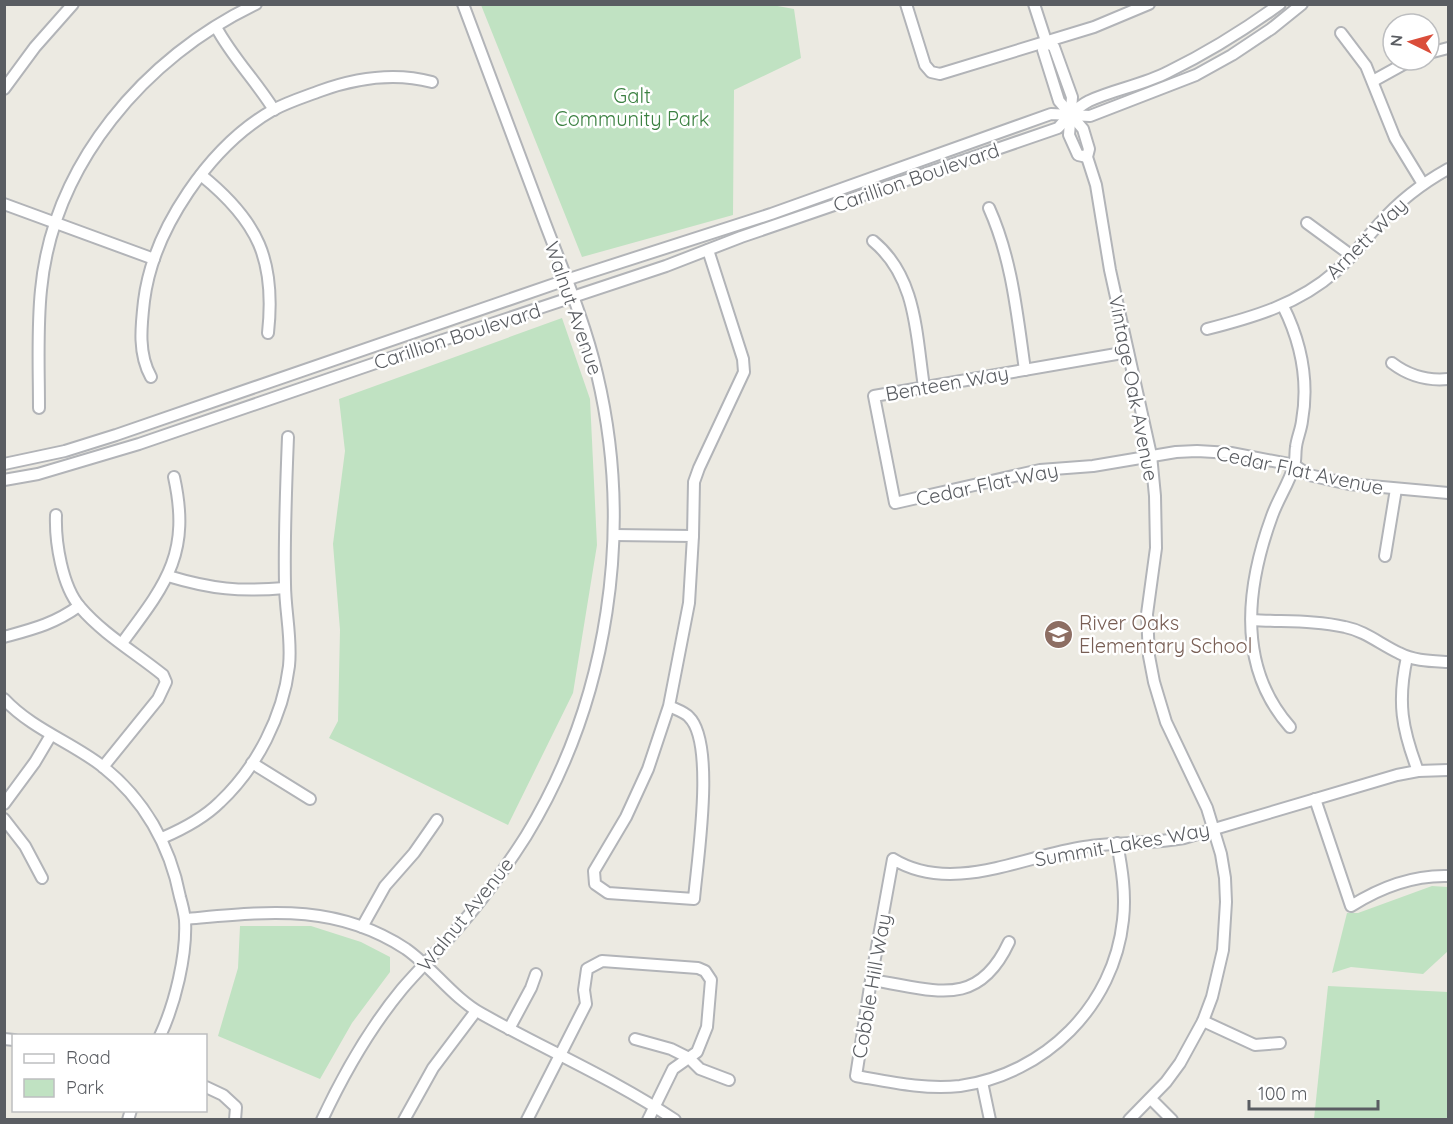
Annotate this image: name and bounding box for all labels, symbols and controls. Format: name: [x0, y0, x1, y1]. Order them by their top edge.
north arrow: [1381, 12, 1441, 72]
text: N: [1386, 34, 1407, 47]
park label: Galt Community Park: [555, 83, 709, 131]
street label: Carillion Boulevard: [830, 137, 1002, 217]
street label: Arnett Way: [1320, 192, 1412, 284]
street label: Walnut Avenue: [539, 238, 609, 378]
street label: Vintage Oak Avenue: [1104, 293, 1164, 483]
street label: Carillion Boulevard: [370, 297, 544, 375]
street label: Benteen Way: [883, 360, 1011, 406]
street label: Cedar Flat Avenue: [1214, 440, 1386, 500]
street label: Cedar Flat Way: [914, 457, 1060, 511]
place label: River Oaks Elementary School: [1079, 610, 1252, 658]
school or university icon: River Oaks Elementary School: [1042, 618, 1074, 650]
street label: Summit Lakes Way: [1032, 816, 1212, 872]
street label: Walnut Avenue: [411, 852, 519, 976]
street label: Cobble Hill Way: [846, 912, 896, 1060]
legend: [12, 1034, 207, 1112]
text: Road: [66, 1046, 111, 1069]
scale bar: [1249, 1073, 1378, 1111]
text: Park: [66, 1076, 104, 1099]
text: 100 m: [1258, 1082, 1307, 1105]

